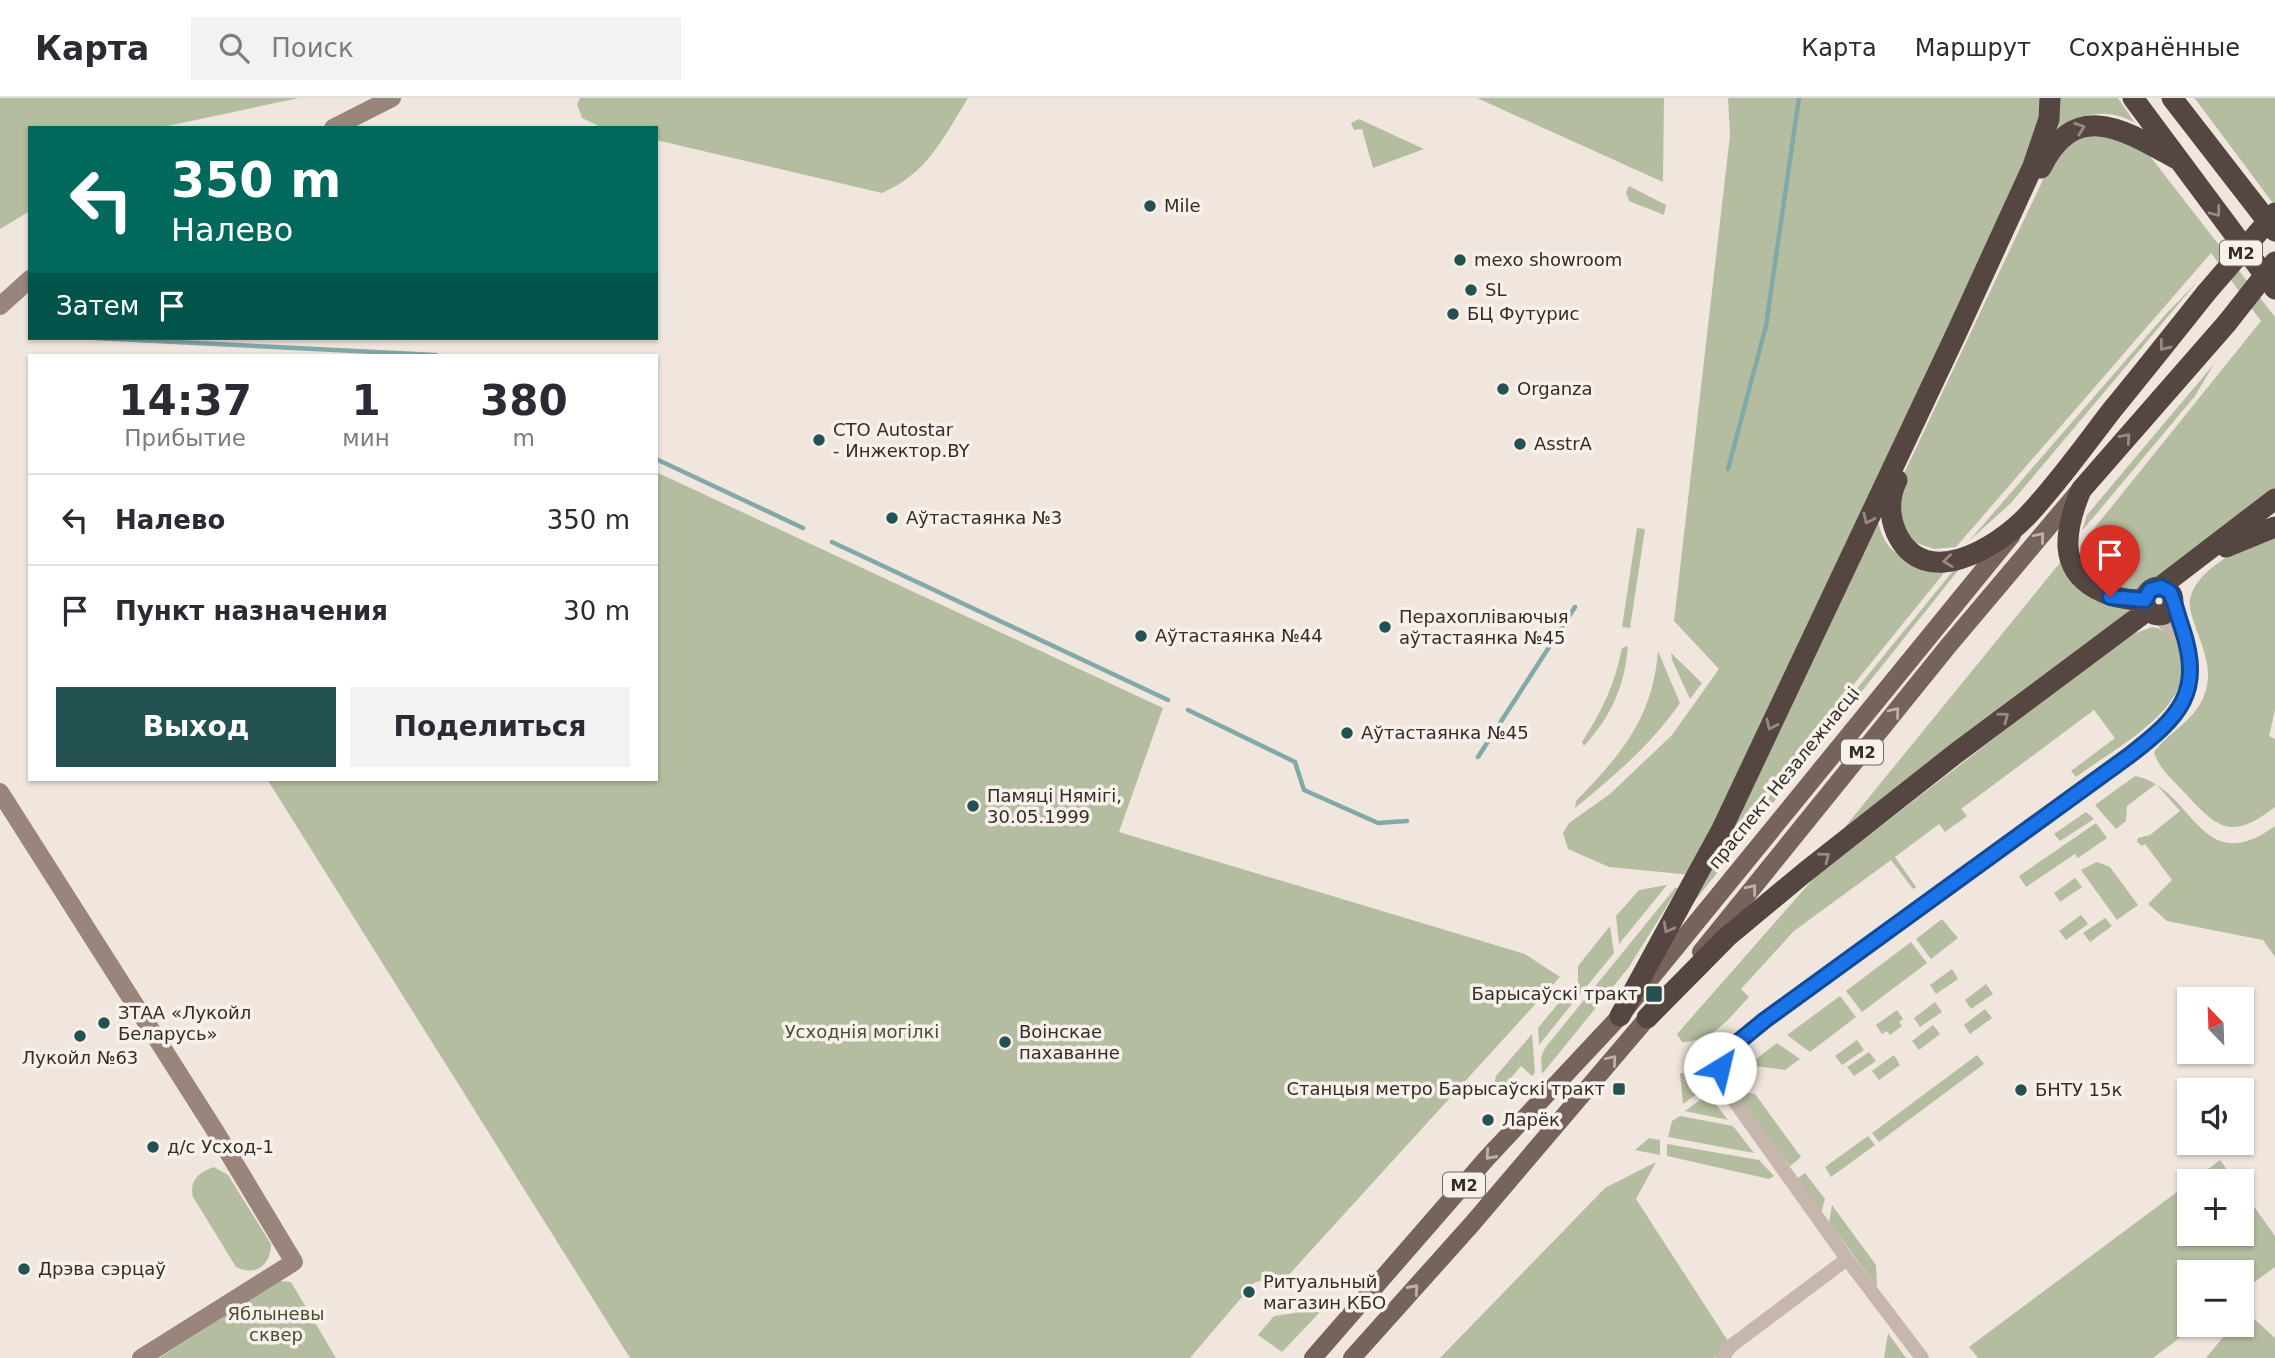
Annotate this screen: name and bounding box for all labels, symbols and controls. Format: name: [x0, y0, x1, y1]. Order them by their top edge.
search box: [191, 17, 681, 80]
text: Карта: [35, 29, 149, 68]
icon: search: [215, 29, 253, 67]
text: Поиск: [271, 33, 354, 63]
text: Карта: [1801, 34, 1877, 62]
text: Маршрут: [1915, 34, 2031, 62]
text: Сохранённые: [2069, 34, 2240, 62]
one-way arrow: [2073, 122, 2086, 136]
text: 350 m: [171, 152, 341, 209]
icon: left: [56, 154, 147, 245]
place label: Mile: [1164, 195, 1201, 216]
marker: Mile: [1142, 198, 1158, 214]
one-way arrow: [2208, 205, 2221, 217]
text: Налево: [171, 211, 293, 249]
road number: М2: [2220, 240, 2262, 266]
place label: mexo showroom: [1474, 249, 1622, 270]
marker: mexo showroom: [1452, 252, 1468, 268]
place label: SL: [1485, 279, 1506, 300]
marker: SL: [1463, 282, 1479, 298]
icon: arrive: [153, 287, 191, 325]
text: Затем: [56, 291, 139, 321]
place label: БЦ Футурис: [1467, 303, 1579, 324]
marker: БЦ Футурис: [1445, 306, 1461, 322]
one-way arrow: [2159, 339, 2172, 351]
text: 14:37: [118, 376, 252, 425]
text: 1: [351, 376, 381, 425]
text: 380: [480, 376, 568, 425]
place label: Organza: [1517, 378, 1593, 399]
marker: Organza: [1495, 381, 1511, 397]
place label: СТО Autostar - Инжектор.BY: [833, 419, 971, 461]
text: Прибытие: [124, 425, 246, 451]
text: мин: [342, 425, 390, 451]
text: m: [513, 425, 535, 451]
marker: СТО Autostar - Инжектор.BY: [811, 432, 827, 448]
place label: AsstrA: [1534, 433, 1593, 454]
one-way arrow: [2118, 434, 2130, 447]
marker: AsstrA: [1512, 436, 1528, 452]
icon: left: [56, 501, 94, 539]
text: Налево: [115, 505, 225, 535]
text: 350 m: [547, 505, 630, 535]
place label: Аўтастаянка №3: [906, 507, 1062, 528]
marker: Аўтастаянка №3: [884, 510, 900, 526]
one-way arrow: [1863, 512, 1877, 524]
pin: [2080, 525, 2140, 597]
one-way arrow: [2032, 532, 2045, 544]
icon: arrive: [2091, 536, 2129, 574]
one-way arrow: [1942, 554, 1954, 569]
icon: arrive: [56, 592, 94, 630]
text: Пункт назначения: [115, 596, 388, 626]
text: 30 m: [563, 596, 630, 626]
place label: Перахопліваючыя аўтастаянка №45: [1399, 606, 1568, 648]
marker: Перахопліваючыя аўтастаянка №45: [1377, 619, 1393, 635]
place label: Аўтастаянка №44: [1155, 625, 1323, 646]
marker: Аўтастаянка №44: [1133, 628, 1149, 644]
street label: праспект Незалежнасці: [1704, 682, 1864, 873]
button: Выход: [56, 687, 336, 767]
button: Поделиться: [350, 687, 630, 767]
one-way arrow: [1887, 707, 1899, 720]
one-way arrow: [1996, 713, 2009, 726]
one-way arrow: [1765, 718, 1779, 730]
place label: Аўтастаянка №45: [1361, 722, 1529, 743]
marker: Аўтастаянка №45: [1339, 725, 1355, 741]
road number: М2: [1841, 740, 1883, 764]
place label: Памяці Нямігі, 30.05.1999: [987, 785, 1122, 827]
marker: Памяці Нямігі, 30.05.1999: [965, 798, 981, 814]
one-way arrow: [1817, 853, 1829, 865]
one-way arrow: [1744, 884, 1756, 897]
one-way arrow: [1663, 920, 1676, 933]
place label: Барысаўскі тракт: [1472, 983, 1638, 1004]
marker: Барысаўскі тракт: [1644, 984, 1664, 1004]
north arrow: [2177, 987, 2254, 1064]
map controls: [2177, 987, 2254, 1337]
place label: ЗТАА «Лукойл Беларусь»: [118, 1002, 251, 1044]
marker: ЗТАА «Лукойл Беларусь»: [96, 1015, 112, 1031]
park label: Усходнія могілкі: [785, 1021, 939, 1042]
place label: Воінскае пахаванне: [1019, 1021, 1120, 1063]
marker: Лукойл №63: [72, 1028, 88, 1044]
position arrow: [1683, 1031, 1757, 1105]
marker: Воінскае пахаванне: [997, 1034, 1013, 1050]
place label: Лукойл №63: [22, 1047, 138, 1068]
one-way arrow: [1604, 1055, 1616, 1068]
place label: Станцыя метро Барысаўскі тракт: [1286, 1078, 1605, 1099]
button: sound: [2177, 1078, 2254, 1155]
place label: БНТУ 15к: [2035, 1079, 2122, 1100]
marker: Станцыя метро Барысаўскі тракт: [1611, 1081, 1627, 1097]
marker: БНТУ 15к: [2013, 1082, 2029, 1098]
place label: Ларёк: [1502, 1109, 1560, 1130]
marker: Ларёк: [1480, 1112, 1496, 1128]
place label: д/с Усход-1: [167, 1136, 274, 1157]
marker: д/с Усход-1: [145, 1139, 161, 1155]
one-way arrow: [1485, 1147, 1498, 1160]
button: +: [2177, 1169, 2254, 1246]
road number: М2: [1443, 1172, 1485, 1198]
place label: Дрэва сэрцаў: [38, 1258, 166, 1279]
button: −: [2177, 1260, 2254, 1337]
marker: Дрэва сэрцаў: [16, 1261, 32, 1277]
place label: Ритуальный магазин КБО: [1263, 1271, 1386, 1313]
marker: Ритуальный магазин КБО: [1241, 1284, 1257, 1300]
one-way arrow: [1406, 1284, 1418, 1297]
park label: Яблыневы сквер: [228, 1303, 325, 1345]

